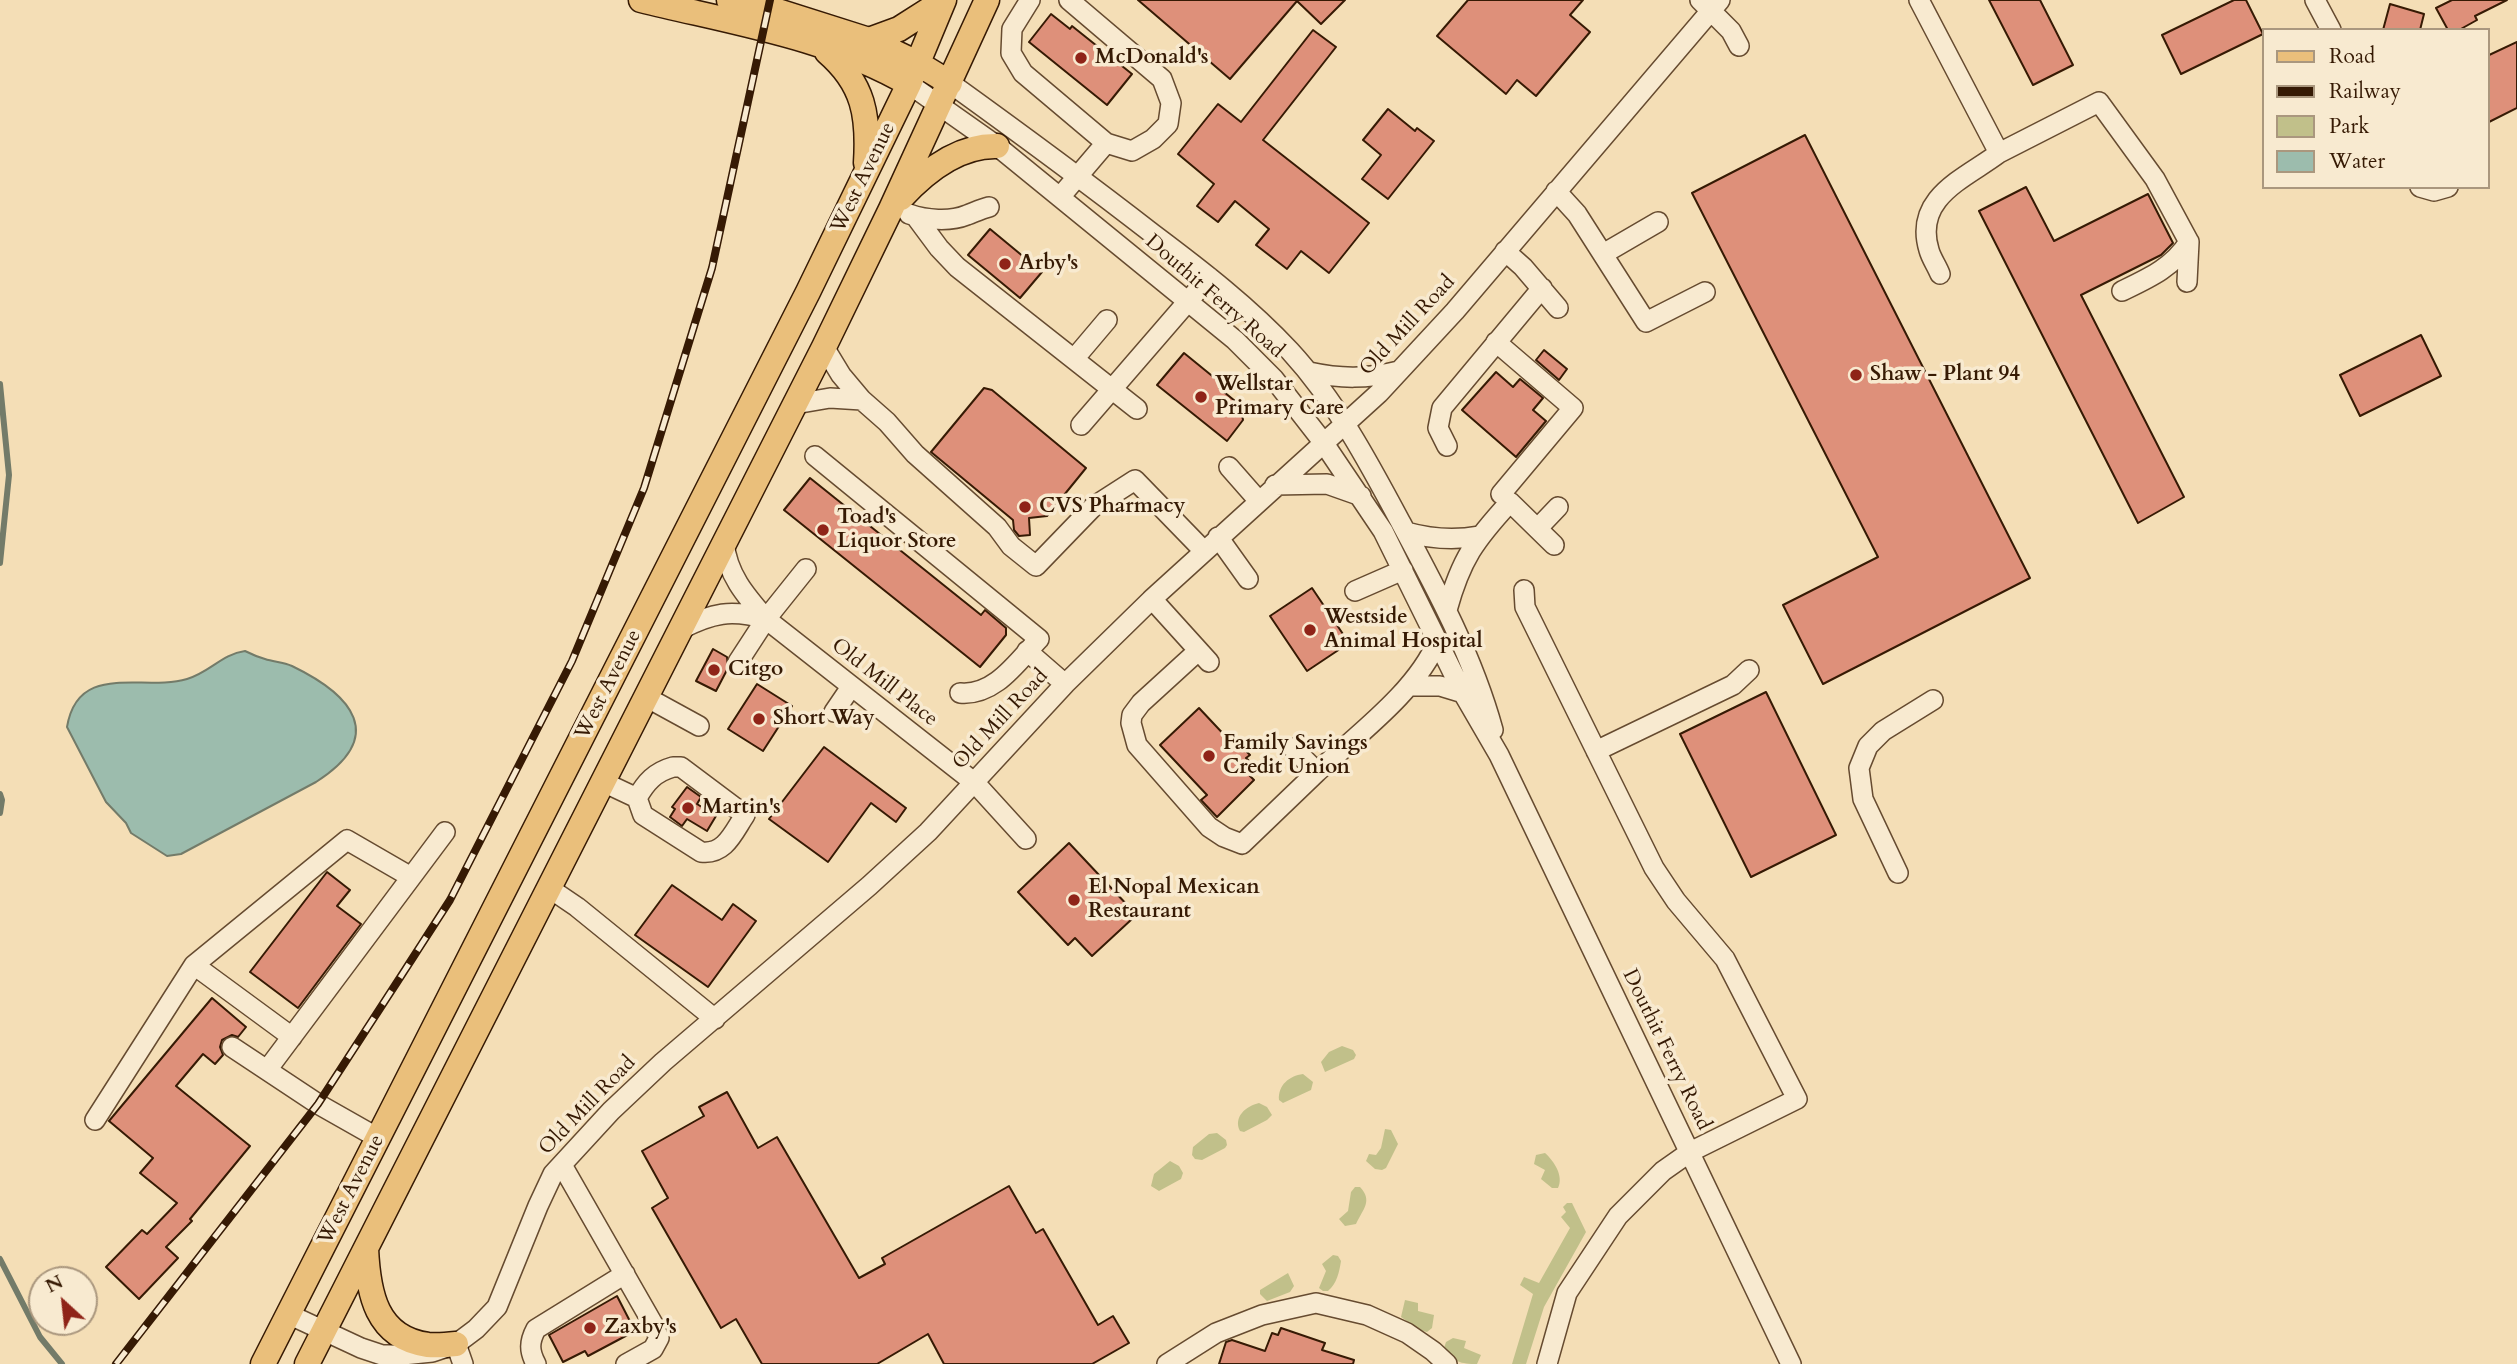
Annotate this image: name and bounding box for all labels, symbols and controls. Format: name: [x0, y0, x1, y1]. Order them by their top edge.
legend: [2262, 28, 2489, 189]
text: Road: [2329, 42, 2375, 71]
place label: McDonald's: [1095, 45, 1209, 71]
marker: McDonald's: [1073, 50, 1089, 66]
text: Railway: [2329, 77, 2401, 106]
text: Park: [2329, 112, 2369, 141]
street label: West Avenue: [826, 118, 902, 238]
text: Water: [2329, 147, 2385, 176]
street label: Douthit Ferry Road: [1139, 230, 1289, 364]
place label: Arby's: [1019, 251, 1078, 277]
marker: Arby's: [997, 256, 1013, 272]
street label: Old Mill Road: [1355, 270, 1461, 382]
place label: Shaw - Plant 94: [1870, 362, 2020, 388]
marker: Shaw - Plant 94: [1848, 367, 1864, 383]
place label: Wellstar Primary Care: [1215, 372, 1344, 422]
marker: Wellstar Primary Care: [1193, 389, 1209, 405]
place label: CVS Pharmacy: [1039, 494, 1186, 520]
marker: CVS Pharmacy: [1017, 499, 1033, 515]
place label: Toad's Liquor Store: [837, 505, 956, 555]
marker: Toad's Liquor Store: [815, 522, 831, 538]
place label: Westside Animal Hospital: [1324, 605, 1483, 655]
marker: Westside Animal Hospital: [1302, 622, 1318, 638]
street label: West Avenue: [571, 626, 647, 744]
street label: Old Mill Place: [826, 634, 942, 732]
place label: Citgo: [728, 657, 783, 683]
marker: Citgo: [706, 662, 722, 678]
street label: Old Mill Road: [948, 664, 1054, 776]
place label: Short Way: [773, 706, 875, 732]
marker: Short Way: [751, 711, 767, 727]
place label: Family Savings Credit Union: [1223, 731, 1368, 781]
marker: Family Savings Credit Union: [1201, 748, 1217, 764]
place label: Martin's: [702, 795, 781, 821]
marker: Martin's: [680, 800, 696, 816]
place label: El Nopal Mexican Restaurant: [1088, 875, 1260, 925]
marker: El Nopal Mexican Restaurant: [1066, 892, 1082, 908]
street label: Douthit Ferry Road: [1616, 965, 1716, 1135]
street label: Old Mill Road: [534, 1051, 642, 1161]
street label: West Avenue: [314, 1131, 390, 1249]
north arrow: [28, 1266, 98, 1336]
text: N: [41, 1269, 68, 1299]
place label: Zaxby's: [604, 1315, 677, 1341]
marker: Zaxby's: [582, 1320, 598, 1336]

